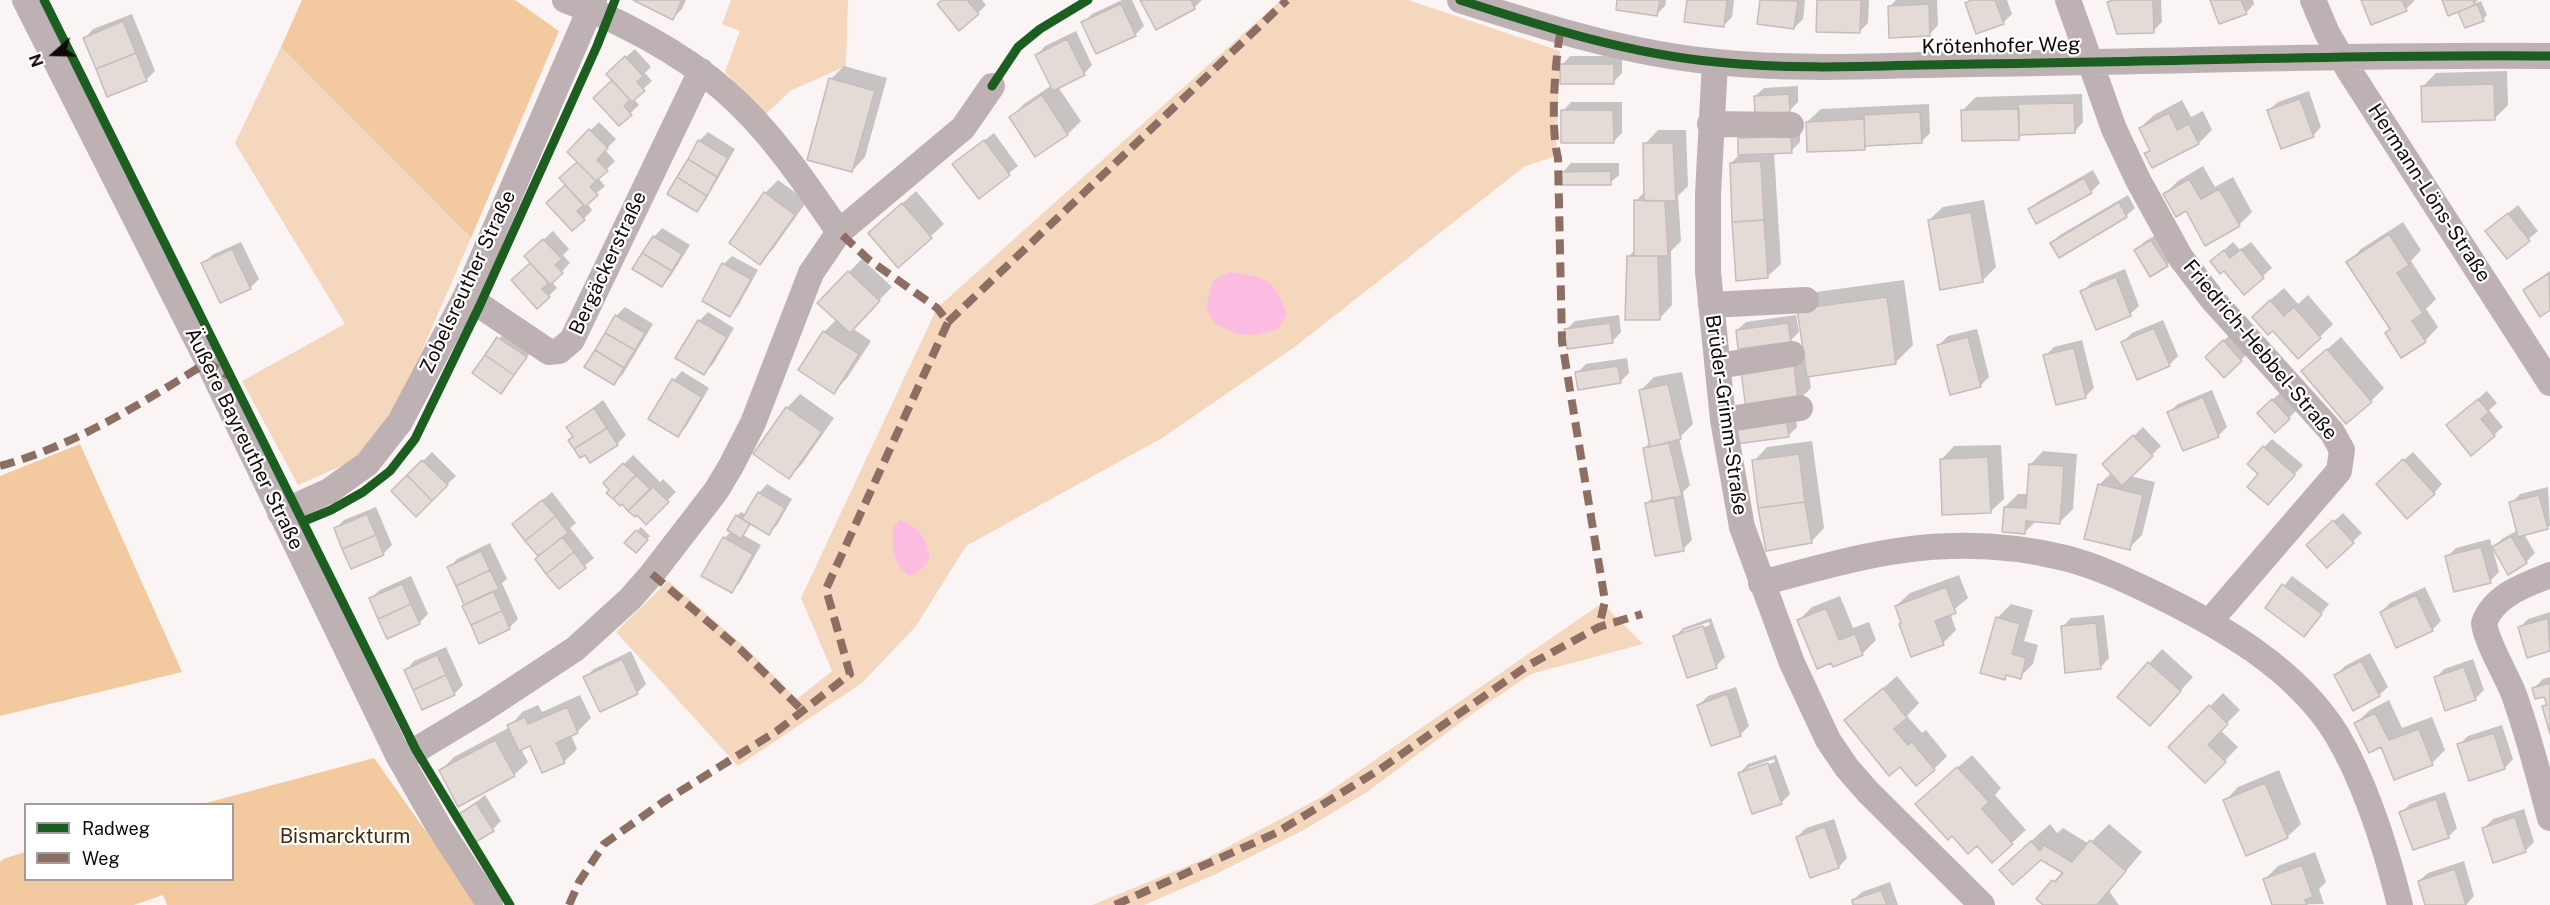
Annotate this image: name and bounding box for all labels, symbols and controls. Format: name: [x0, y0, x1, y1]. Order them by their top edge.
north arrow: [24, 24, 84, 84]
street label: Krötenhofer Weg: [1921, 33, 2081, 59]
text: N: [26, 51, 48, 69]
street label: Hermann-Löns-Straße: [2362, 99, 2496, 287]
street label: Zobelsreuther Straße: [415, 187, 521, 377]
street label: Bergäckerstraße: [564, 188, 652, 338]
street label: Friedrich-Hebbel-Straße: [2178, 255, 2342, 445]
street label: Brüder-Grimm-Straße: [1700, 313, 1752, 517]
street label: Äußere Bayreuther Straße: [180, 324, 308, 554]
legend: [24, 803, 234, 881]
text: Radweg: [82, 818, 150, 839]
park label: Bismarckturm: [280, 825, 410, 849]
text: Weg: [82, 848, 120, 869]

